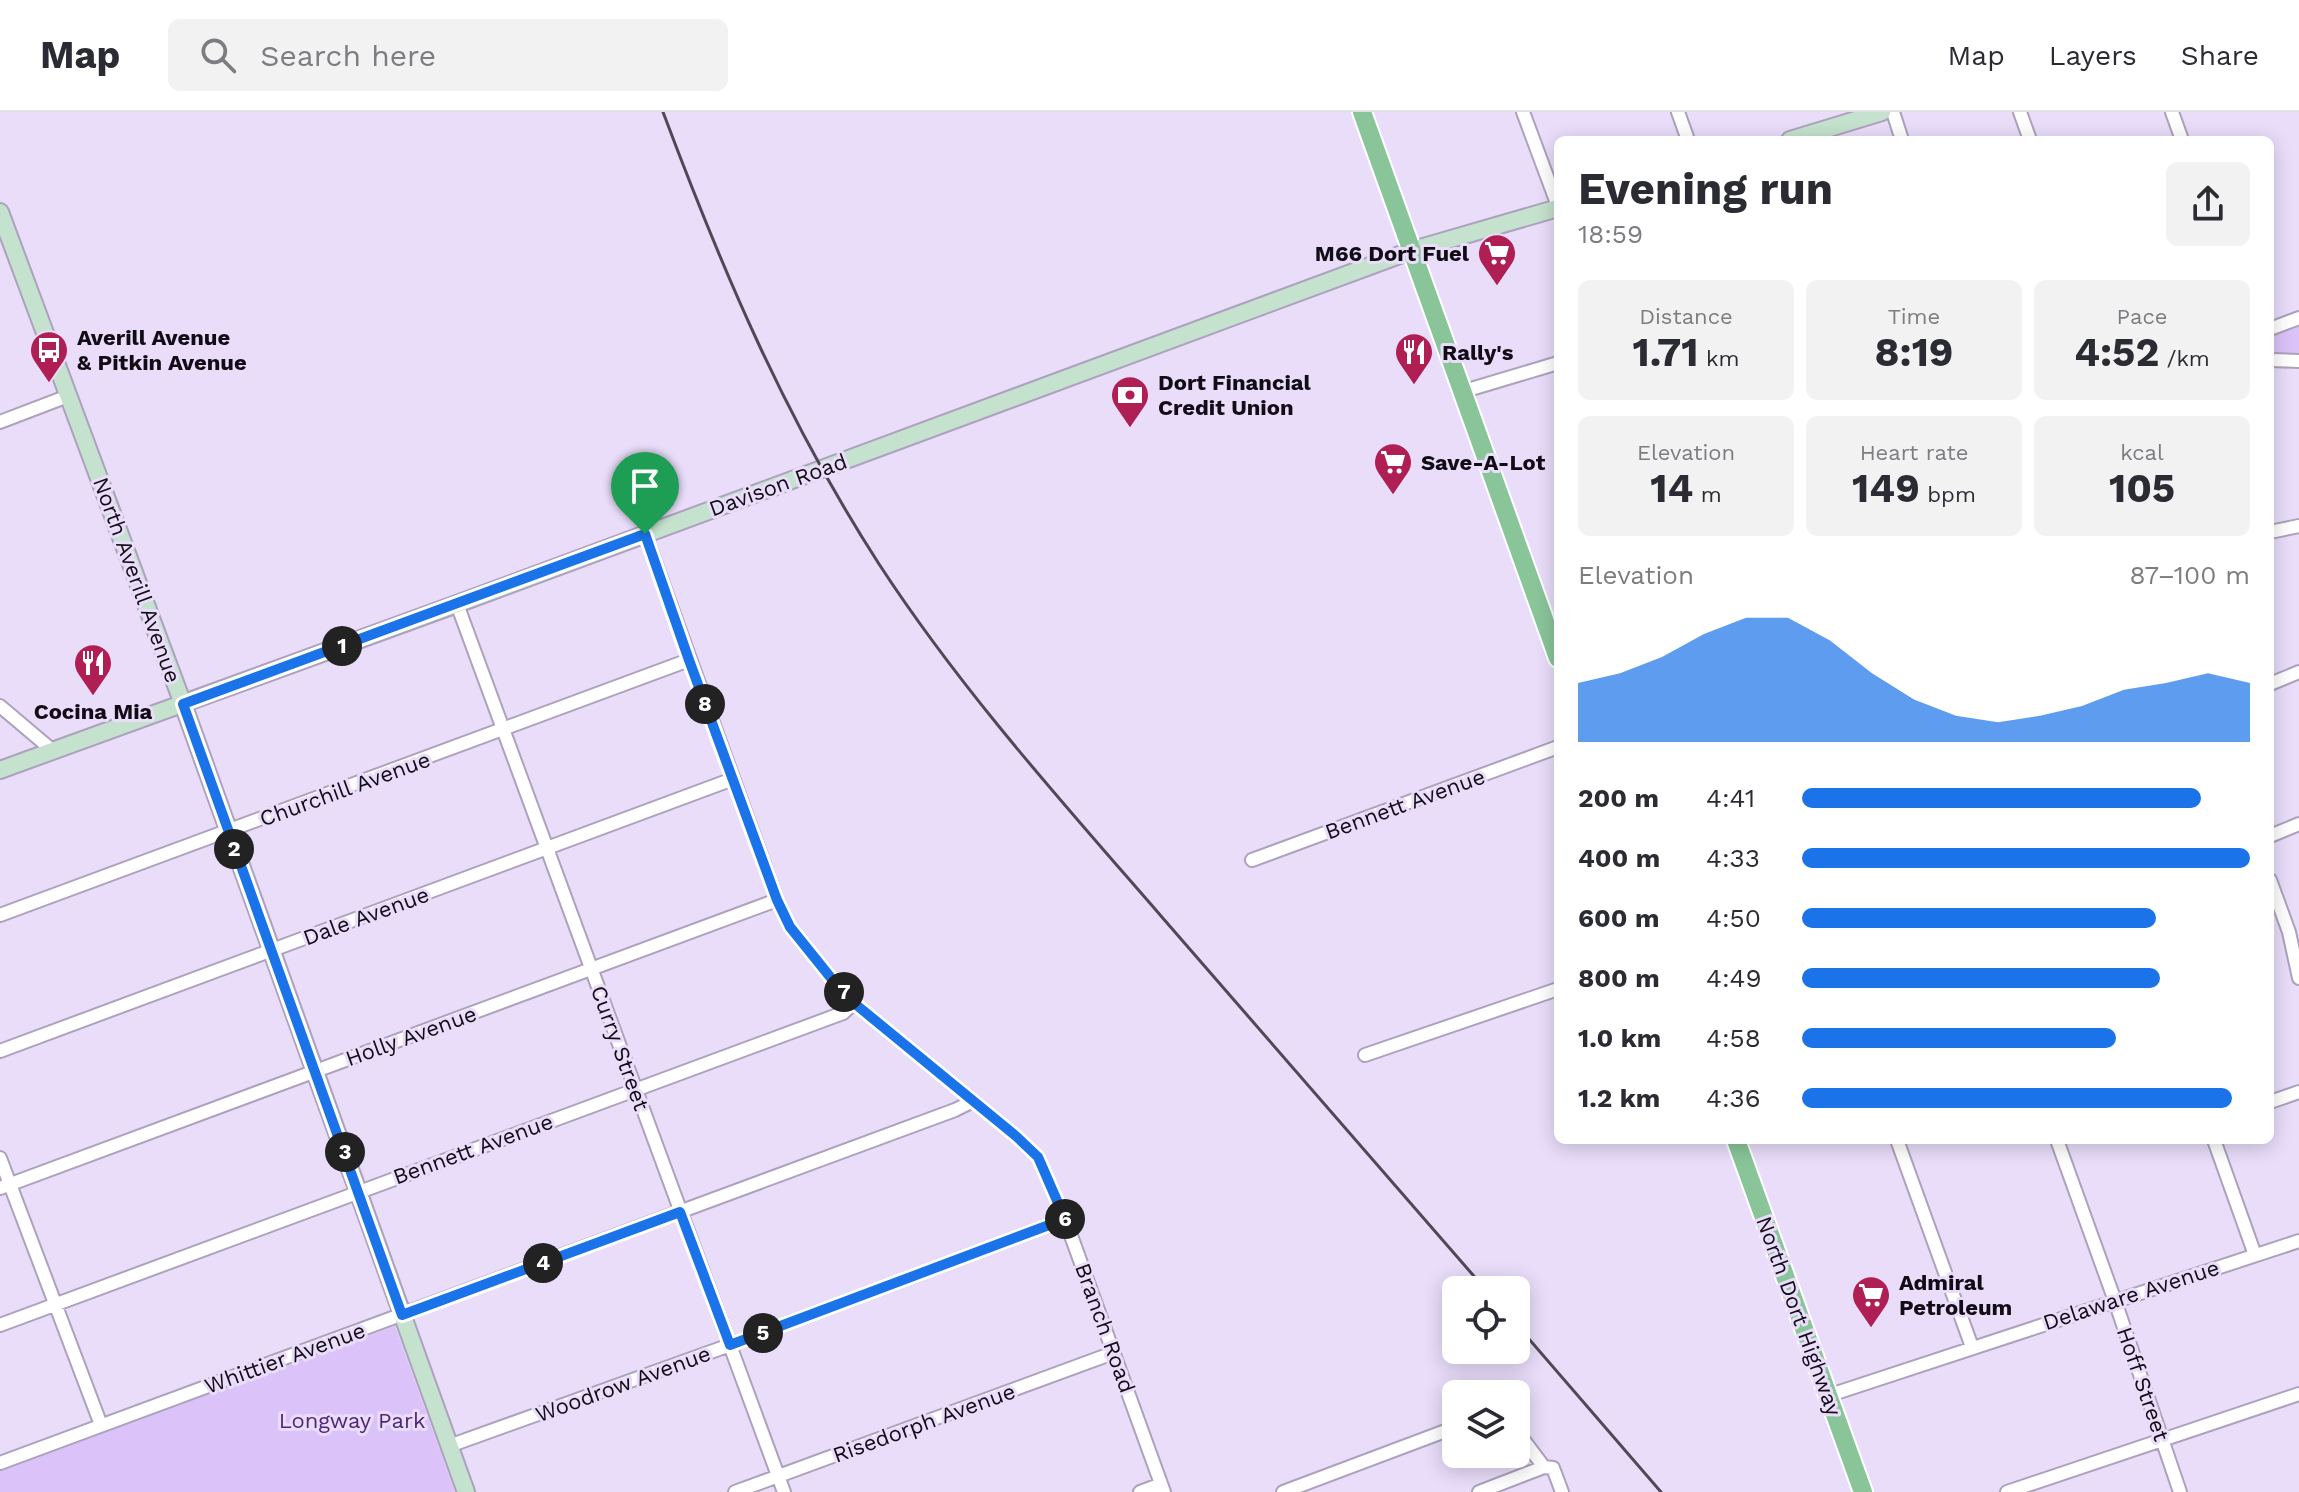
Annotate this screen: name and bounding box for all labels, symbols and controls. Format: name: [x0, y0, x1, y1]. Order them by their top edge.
search box: [168, 19, 728, 91]
text: Map: [40, 33, 120, 77]
icon: search: [196, 33, 240, 77]
text: Search here: [260, 38, 436, 73]
text: Map: [1948, 39, 2005, 72]
text: Layers: [2049, 39, 2137, 72]
text: Share: [2181, 39, 2259, 72]
button: share: [2166, 162, 2250, 246]
text: Evening run: [1578, 163, 1833, 215]
text: 18:59: [1578, 219, 1643, 249]
supermarket icon: M66 Dort Fuel: [1476, 232, 1518, 287]
place label: M66 Dort Fuel: [1315, 241, 1470, 266]
text: Distance: [1639, 304, 1733, 329]
text: Time: [1888, 304, 1940, 329]
text: Pace: [2117, 304, 2167, 329]
place label: Averill Avenue & Pitkin Avenue: [77, 325, 247, 375]
bus stop icon: Averill Avenue & Pitkin Avenue: [28, 329, 70, 384]
text: 1.71: [1633, 329, 1698, 376]
text: 8:19: [1874, 329, 1954, 376]
text: 4:52: [2074, 329, 2159, 376]
restaurant icon: Rally's: [1393, 331, 1435, 386]
place label: Rally's: [1442, 340, 1514, 365]
text: km: [1698, 346, 1739, 371]
text: /km: [2159, 346, 2210, 371]
place label: Dort Financial Credit Union: [1158, 370, 1312, 420]
bank icon: Dort Financial Credit Union: [1109, 374, 1151, 429]
text: Elevation: [1637, 440, 1735, 465]
text: Heart rate: [1860, 440, 1968, 465]
text: kcal: [2120, 440, 2164, 465]
supermarket icon: Save-A-Lot: [1372, 441, 1414, 496]
street label: Davison Road: [706, 448, 850, 522]
place label: Save-A-Lot: [1421, 450, 1546, 475]
pin: [611, 452, 679, 534]
icon: arrive: [623, 464, 667, 508]
text: 14: [1650, 465, 1693, 512]
text: 149: [1852, 465, 1920, 512]
text: 105: [2109, 465, 2175, 512]
street label: North Averill Avenue: [88, 474, 186, 686]
text: m: [1693, 482, 1722, 507]
text: bpm: [1920, 482, 1976, 507]
text: Elevation: [1578, 560, 1694, 590]
text: 87–100 m: [2129, 560, 2250, 590]
pin: 1: [322, 626, 362, 666]
text: 1: [337, 633, 347, 658]
restaurant icon: Cocina Mia: [72, 642, 114, 697]
pin: 8: [685, 684, 725, 724]
text: 8: [698, 691, 712, 716]
place label: Cocina Mia: [34, 699, 153, 724]
street label: Churchill Avenue: [256, 746, 434, 832]
street label: Bennett Avenue: [1322, 764, 1488, 844]
text: 200 m: [1578, 783, 1659, 813]
text: 4:41: [1706, 783, 1755, 813]
pin: 2: [214, 829, 254, 869]
text: 2: [227, 836, 241, 861]
text: 400 m: [1578, 843, 1660, 873]
text: 4:33: [1706, 843, 1760, 873]
street label: Dale Avenue: [300, 882, 432, 950]
text: 600 m: [1578, 903, 1659, 933]
text: 4:50: [1706, 903, 1761, 933]
text: 800 m: [1578, 963, 1660, 993]
text: 4:49: [1706, 963, 1762, 993]
pin: 7: [824, 972, 864, 1012]
text: 7: [837, 979, 851, 1004]
street label: Curry Street: [586, 982, 654, 1114]
street label: Holly Avenue: [342, 1001, 480, 1071]
text: 1.0 km: [1578, 1023, 1661, 1053]
text: 4:58: [1706, 1023, 1761, 1053]
text: 1.2 km: [1578, 1083, 1660, 1113]
text: 4:36: [1706, 1083, 1761, 1113]
street label: Bennett Avenue: [390, 1109, 556, 1189]
pin: 3: [325, 1132, 365, 1172]
text: 3: [338, 1139, 352, 1164]
pin: 6: [1045, 1199, 1085, 1239]
text: 6: [1058, 1206, 1072, 1231]
street label: North Dort Highway: [1751, 1213, 1847, 1420]
pin: 4: [523, 1243, 563, 1283]
text: 4: [536, 1250, 550, 1275]
street label: Delaware Avenue: [2040, 1255, 2222, 1335]
street label: Branch Road: [1070, 1260, 1140, 1396]
place label: Admiral Petroleum: [1899, 1270, 2012, 1320]
supermarket icon: Admiral Petroleum: [1850, 1274, 1892, 1329]
map controls: [1442, 1276, 1530, 1468]
button: locate: [1442, 1276, 1530, 1364]
pin: 5: [743, 1313, 783, 1353]
street label: Whittier Avenue: [201, 1317, 369, 1399]
text: 5: [757, 1320, 769, 1345]
street label: Hoff Street: [2112, 1324, 2174, 1444]
street label: Woodrow Avenue: [532, 1341, 714, 1427]
street label: Risedorph Avenue: [829, 1378, 1019, 1468]
button: layers: [1442, 1380, 1530, 1468]
park label: Longway Park: [279, 1408, 425, 1433]

